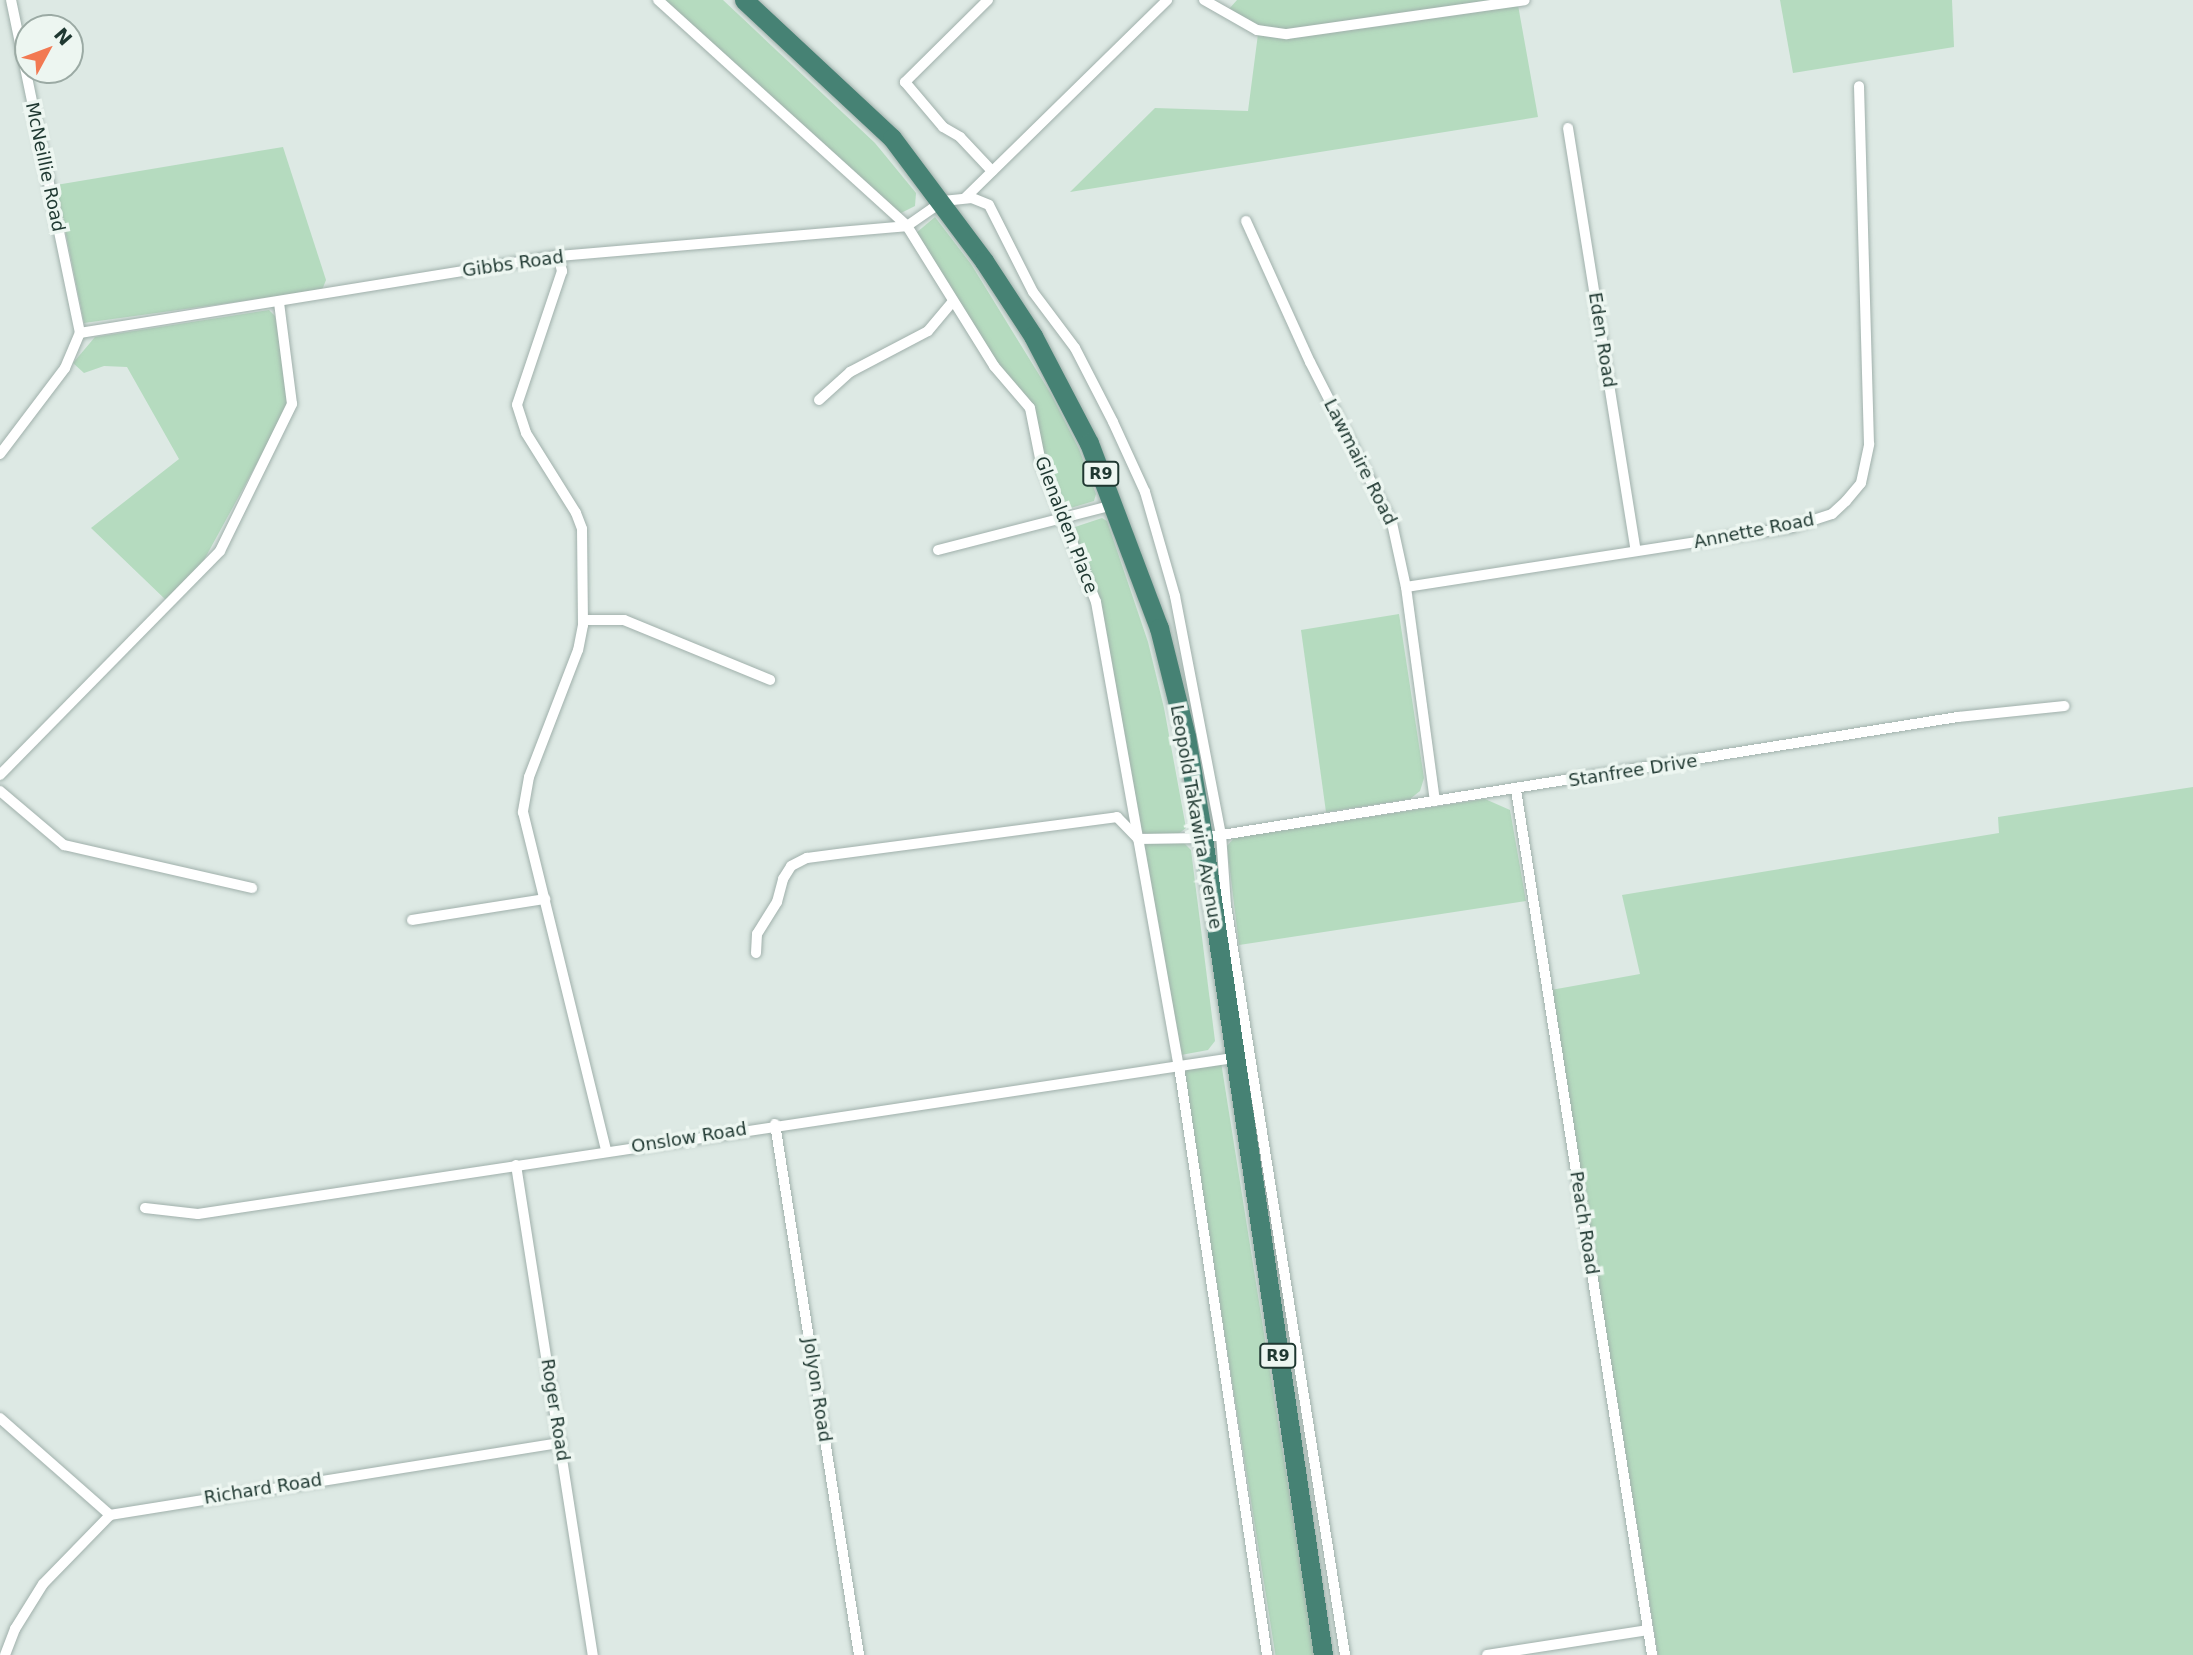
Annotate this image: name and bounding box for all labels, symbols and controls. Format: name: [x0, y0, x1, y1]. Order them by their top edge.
north arrow: [14, 14, 84, 84]
text: N: [50, 23, 77, 50]
street label: McNeillie Road: [21, 100, 69, 234]
street label: Gibbs Road: [461, 246, 565, 282]
street label: Eden Road: [1584, 291, 1620, 389]
street label: Lawmaire Road: [1319, 395, 1401, 529]
street label: Glenalden Place: [1030, 453, 1102, 597]
road number: R9: [1082, 461, 1120, 486]
street label: Annette Road: [1692, 509, 1816, 553]
street label: Leopold Takawira Avenue: [1166, 703, 1226, 931]
street label: Stanfree Drive: [1567, 750, 1699, 792]
street label: Onslow Road: [630, 1118, 748, 1158]
street label: Peach Road: [1565, 1170, 1603, 1276]
street label: Jolyon Road: [798, 1336, 836, 1444]
road number: R9: [1259, 1344, 1297, 1368]
street label: Roger Road: [536, 1357, 574, 1463]
street label: Richard Road: [202, 1469, 324, 1509]

